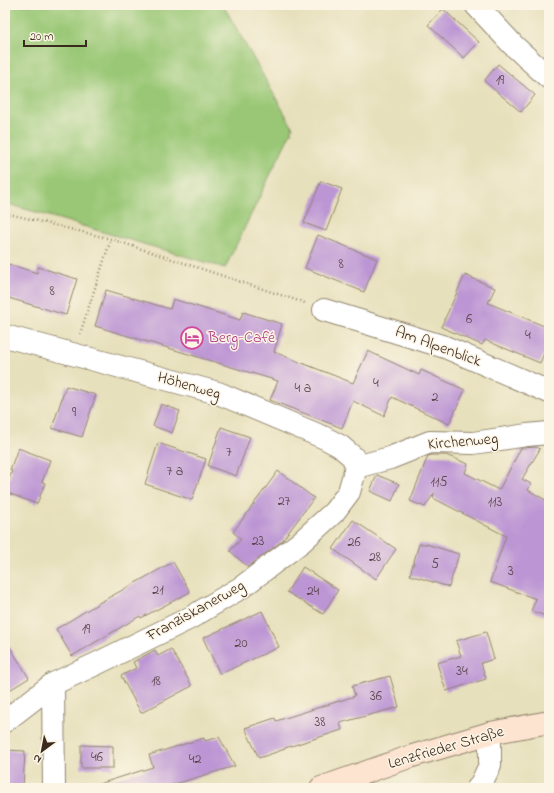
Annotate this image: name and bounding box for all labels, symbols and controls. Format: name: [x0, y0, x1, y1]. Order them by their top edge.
scale bar: [24, 22, 86, 48]
text: 20 m: [30, 28, 53, 46]
house number: 19: [496, 70, 505, 91]
house number: 8: [338, 254, 344, 275]
house number: 8: [49, 281, 55, 302]
house number: 6: [466, 309, 472, 330]
street label: Am Alpenblick: [391, 320, 485, 374]
hotel icon: Berg-Café: [179, 325, 205, 351]
house number: 4: [525, 325, 531, 346]
place label: Berg-Café: [207, 326, 276, 350]
street label: Höhenweg: [155, 366, 223, 406]
house number: 4: [373, 373, 379, 394]
house number: 4 a: [295, 378, 311, 399]
house number: 2: [432, 387, 439, 408]
house number: 9: [72, 402, 77, 423]
street label: Kirchenweg: [427, 427, 499, 457]
house number: 7: [226, 442, 232, 463]
house number: 7 a: [167, 461, 183, 482]
house number: 115: [431, 472, 447, 493]
house number: 27: [278, 491, 291, 512]
house number: 113: [488, 492, 503, 513]
house number: 23: [252, 531, 265, 552]
house number: 26: [347, 532, 361, 553]
house number: 28: [369, 547, 381, 568]
house number: 5: [431, 554, 439, 575]
house number: 3: [508, 561, 514, 582]
street label: Franziskanerweg: [142, 574, 249, 648]
house number: 21: [152, 580, 164, 601]
house number: 24: [307, 581, 320, 602]
house number: 19: [82, 619, 91, 640]
house number: 20: [234, 633, 248, 654]
house number: 34: [456, 661, 468, 682]
house number: 18: [151, 671, 161, 692]
house number: 36: [370, 686, 382, 707]
house number: 38: [314, 712, 326, 733]
street label: Lenzfrieder Straße: [385, 720, 508, 776]
north arrow: [22, 731, 62, 771]
house number: 46: [91, 747, 103, 768]
house number: 42: [189, 749, 201, 770]
text: N: [30, 750, 45, 767]

